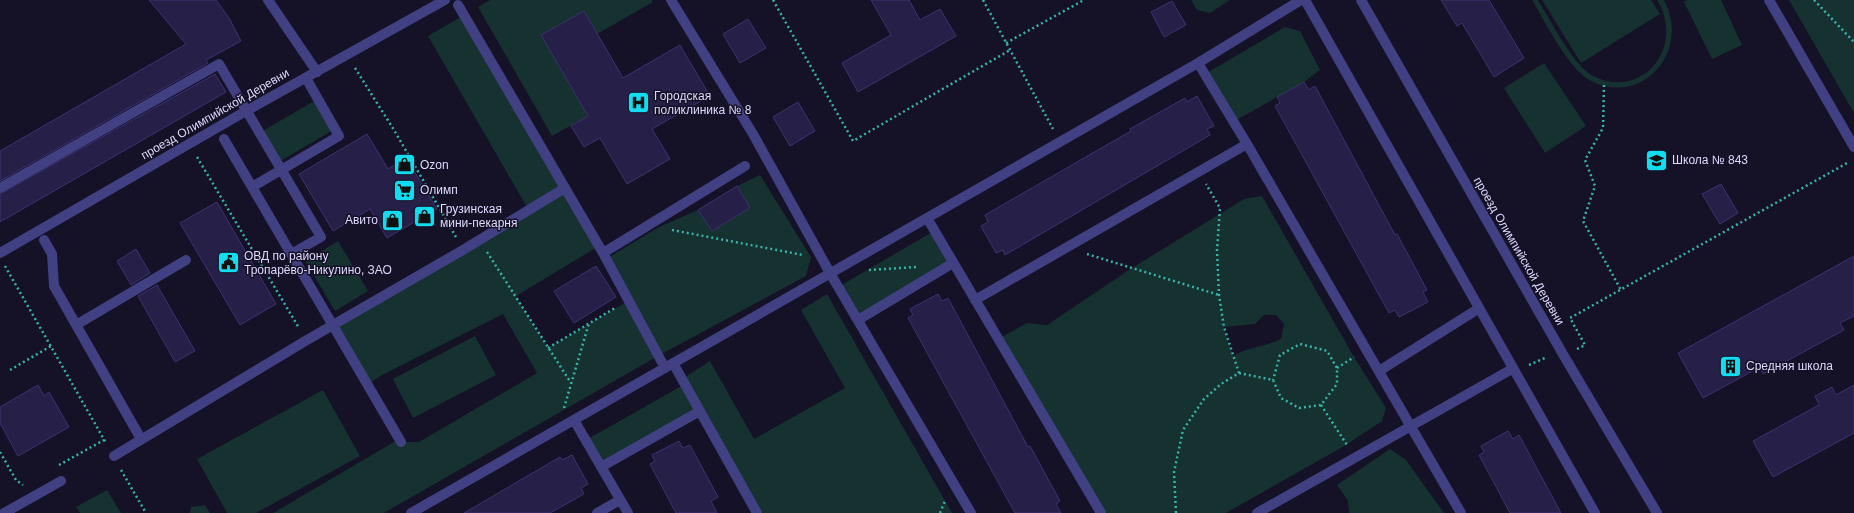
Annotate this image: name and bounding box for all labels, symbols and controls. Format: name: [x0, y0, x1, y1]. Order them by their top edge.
street label: проезд Олимпийской Деревни: [138, 66, 292, 162]
place label: Городская поликлиника № 8: [654, 89, 752, 117]
hospital icon: Городская поликлиника № 8: [626, 90, 652, 116]
school or university icon: Школа № 843: [1644, 147, 1670, 173]
shop icon: Ozon: [391, 152, 417, 178]
place label: Школа № 843: [1672, 153, 1748, 167]
place label: Ozon: [420, 158, 449, 172]
street label: проезд Олимпийской Деревни: [1471, 174, 1567, 328]
supermarket icon: Олимп: [392, 177, 418, 203]
place label: Олимп: [420, 183, 458, 197]
place label: Грузинская мини-пекарня: [440, 202, 517, 230]
shop icon: Грузинская мини-пекарня: [411, 203, 437, 229]
shop icon: Авито: [380, 207, 406, 233]
place label: Авито: [345, 213, 378, 227]
place label: ОВД по району Тропарёво-Никулино, ЗАО: [244, 249, 392, 277]
public building icon: ОВД по району Тропарёво-Никулино, ЗАО: [215, 250, 241, 276]
building icon: Средняя школа: [1718, 353, 1744, 379]
place label: Средняя школа: [1746, 359, 1833, 373]

